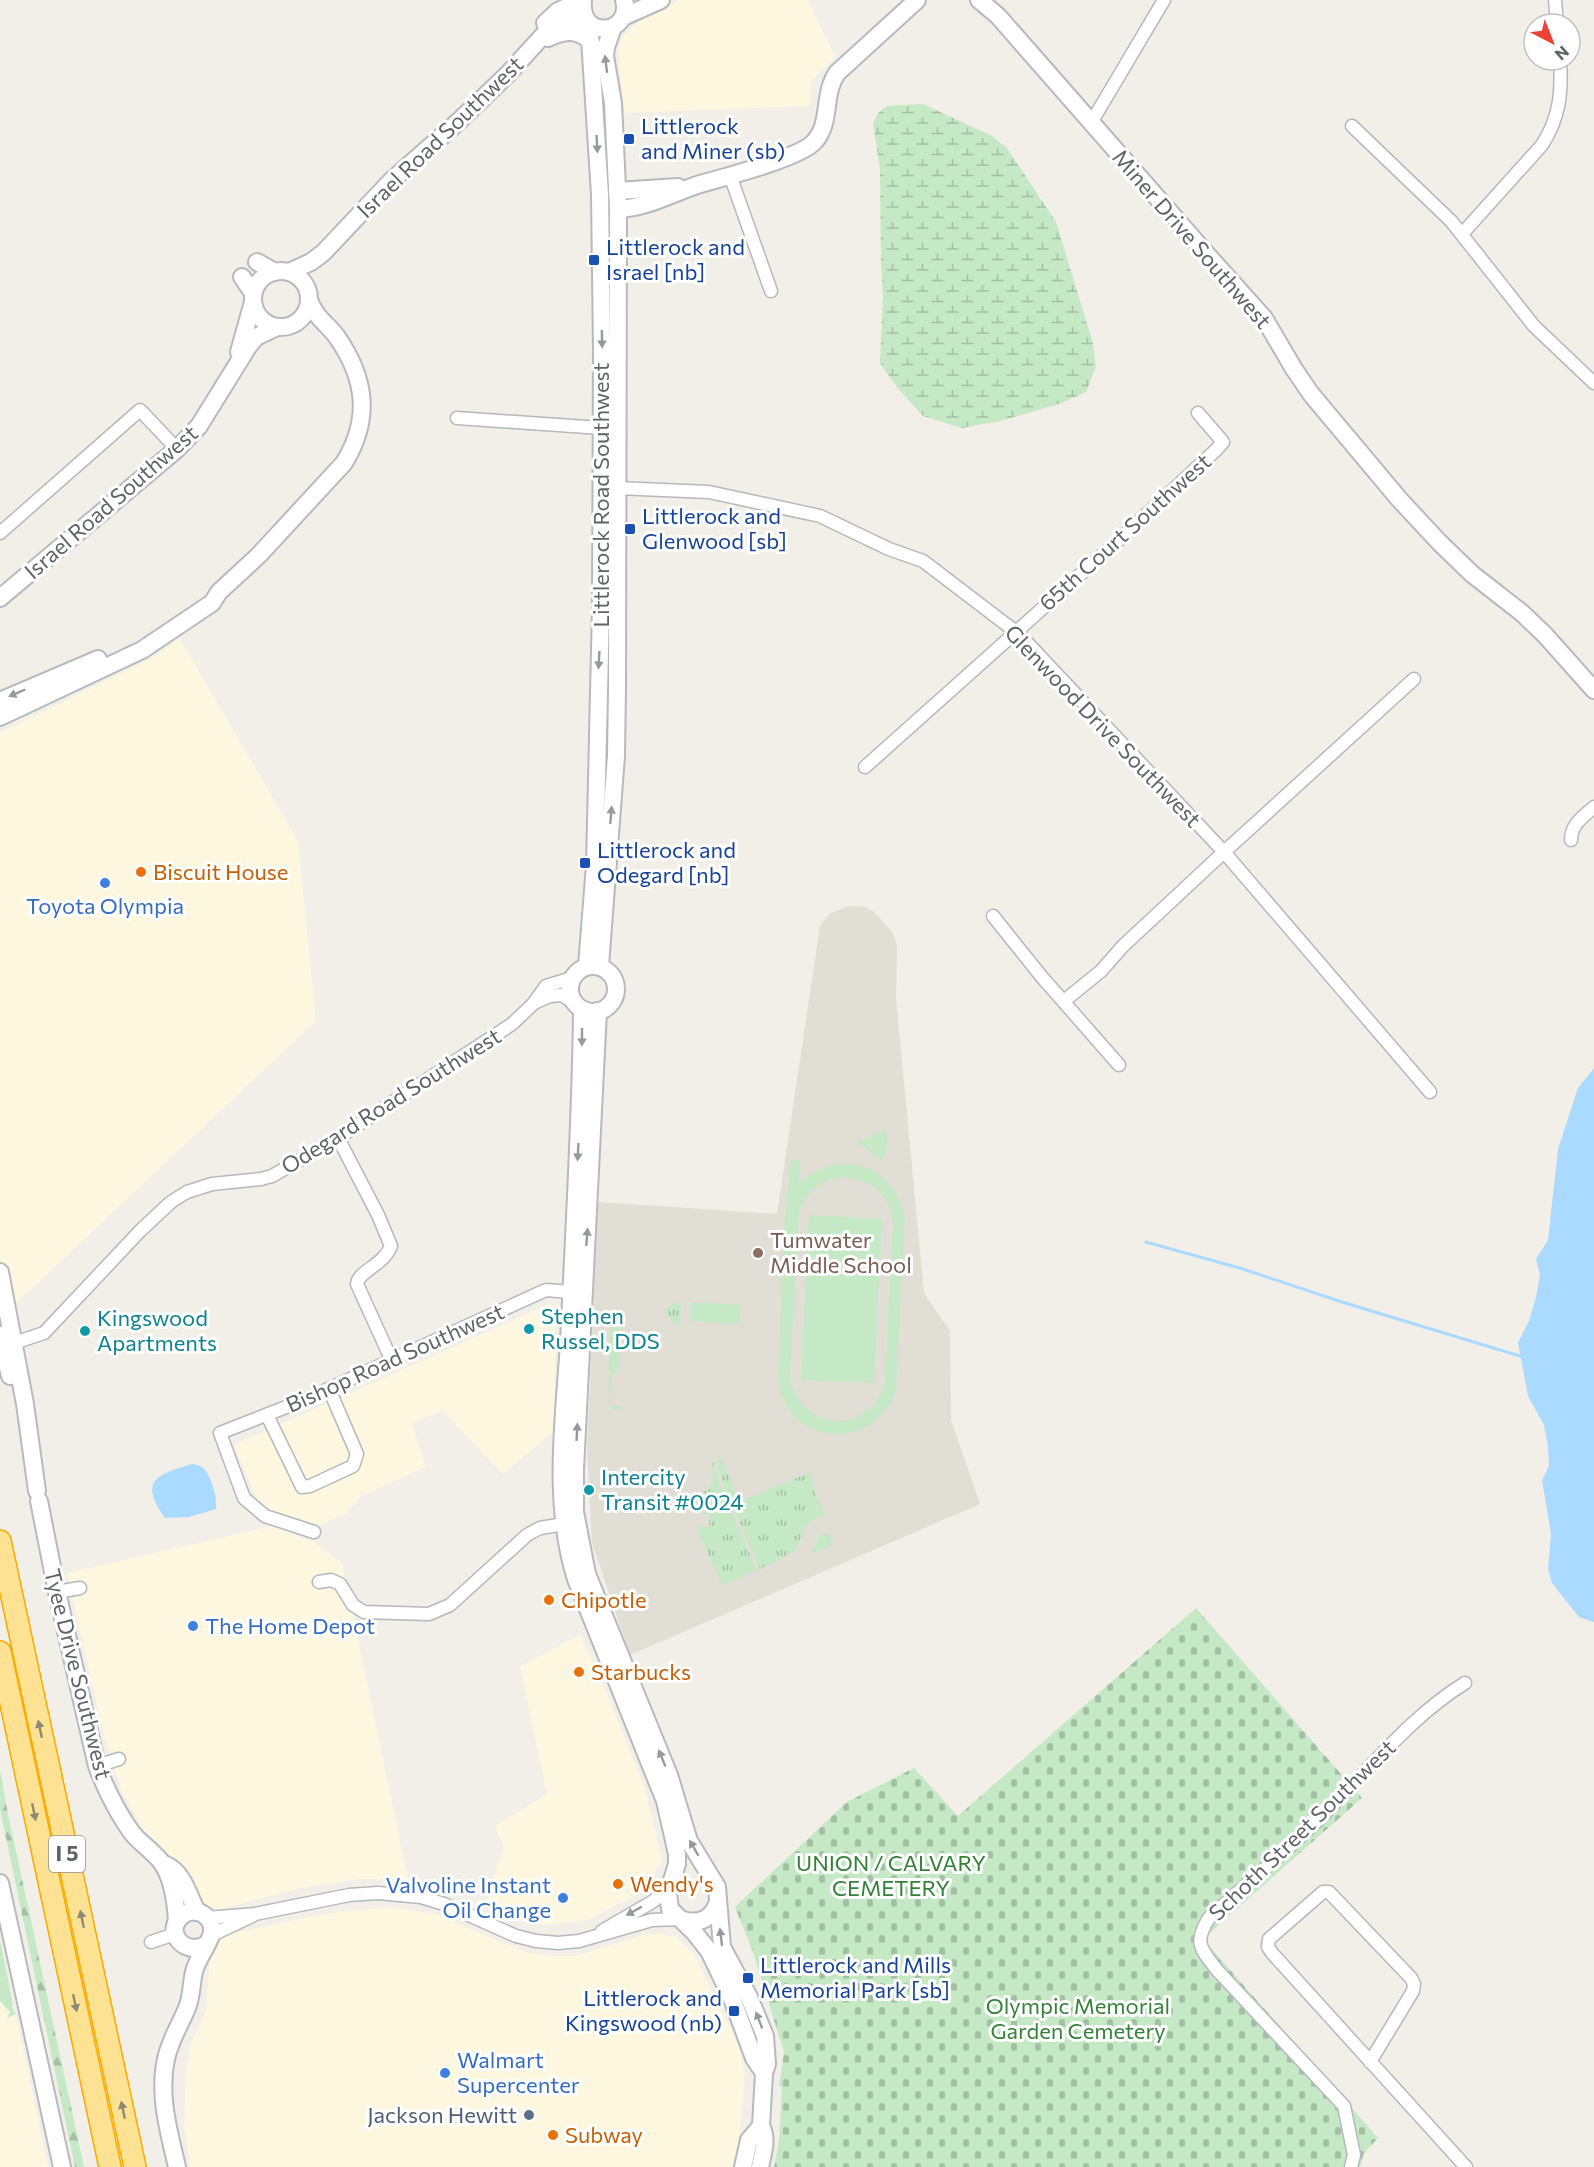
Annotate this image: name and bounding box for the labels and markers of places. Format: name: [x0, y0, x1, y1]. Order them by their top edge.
place label: Littlerock and Miner (sb): [641, 112, 785, 164]
marker: Littlerock and Miner (sb): [622, 132, 636, 146]
place label: Littlerock and Israel [nb]: [606, 233, 745, 285]
marker: Littlerock and Israel [nb]: [587, 253, 601, 267]
place label: Littlerock and Glenwood [sb]: [642, 502, 787, 554]
marker: Littlerock and Glenwood [sb]: [623, 522, 637, 536]
place label: Littlerock and Odegard [nb]: [597, 836, 736, 888]
marker: Littlerock and Odegard [nb]: [578, 856, 592, 870]
place label: Biscuit House: [153, 858, 288, 885]
marker: Biscuit House: [134, 865, 148, 879]
marker: Toyota Olympia: [98, 876, 112, 890]
place label: Toyota Olympia: [26, 892, 184, 919]
place label: Tumwater Middle School: [770, 1226, 912, 1278]
marker: Tumwater Middle School: [751, 1246, 765, 1260]
place label: Stephen Russel, DDS: [541, 1302, 660, 1354]
place label: Kingswood Apartments: [97, 1304, 217, 1356]
marker: Stephen Russel, DDS: [522, 1322, 536, 1336]
marker: Kingswood Apartments: [78, 1324, 92, 1338]
place label: Intercity Transit #0024: [601, 1463, 744, 1515]
marker: Intercity Transit #0024: [582, 1483, 596, 1497]
place label: Chipotle: [561, 1586, 647, 1613]
marker: Chipotle: [542, 1593, 556, 1607]
place label: The Home Depot: [205, 1612, 375, 1639]
marker: The Home Depot: [186, 1619, 200, 1633]
place label: Starbucks: [591, 1658, 691, 1685]
marker: Starbucks: [572, 1665, 586, 1679]
place label: Wendy's: [630, 1870, 714, 1897]
place label: Valvoline Instant Oil Change: [385, 1871, 551, 1923]
marker: Wendy's: [611, 1877, 625, 1891]
marker: Valvoline Instant Oil Change: [556, 1891, 570, 1905]
place label: Littlerock and Mills Memorial Park [sb]: [760, 1951, 951, 2003]
marker: Littlerock and Mills Memorial Park [sb]: [741, 1971, 755, 1985]
place label: Littlerock and Kingswood (nb): [565, 1984, 722, 2036]
marker: Littlerock and Kingswood (nb): [727, 2004, 741, 2018]
place label: Walmart Supercenter: [457, 2046, 580, 2098]
marker: Walmart Supercenter: [438, 2066, 452, 2080]
place label: Jackson Hewitt: [367, 2101, 517, 2128]
marker: Jackson Hewitt: [522, 2108, 536, 2122]
place label: Subway: [565, 2121, 643, 2148]
marker: Subway: [546, 2128, 560, 2142]

